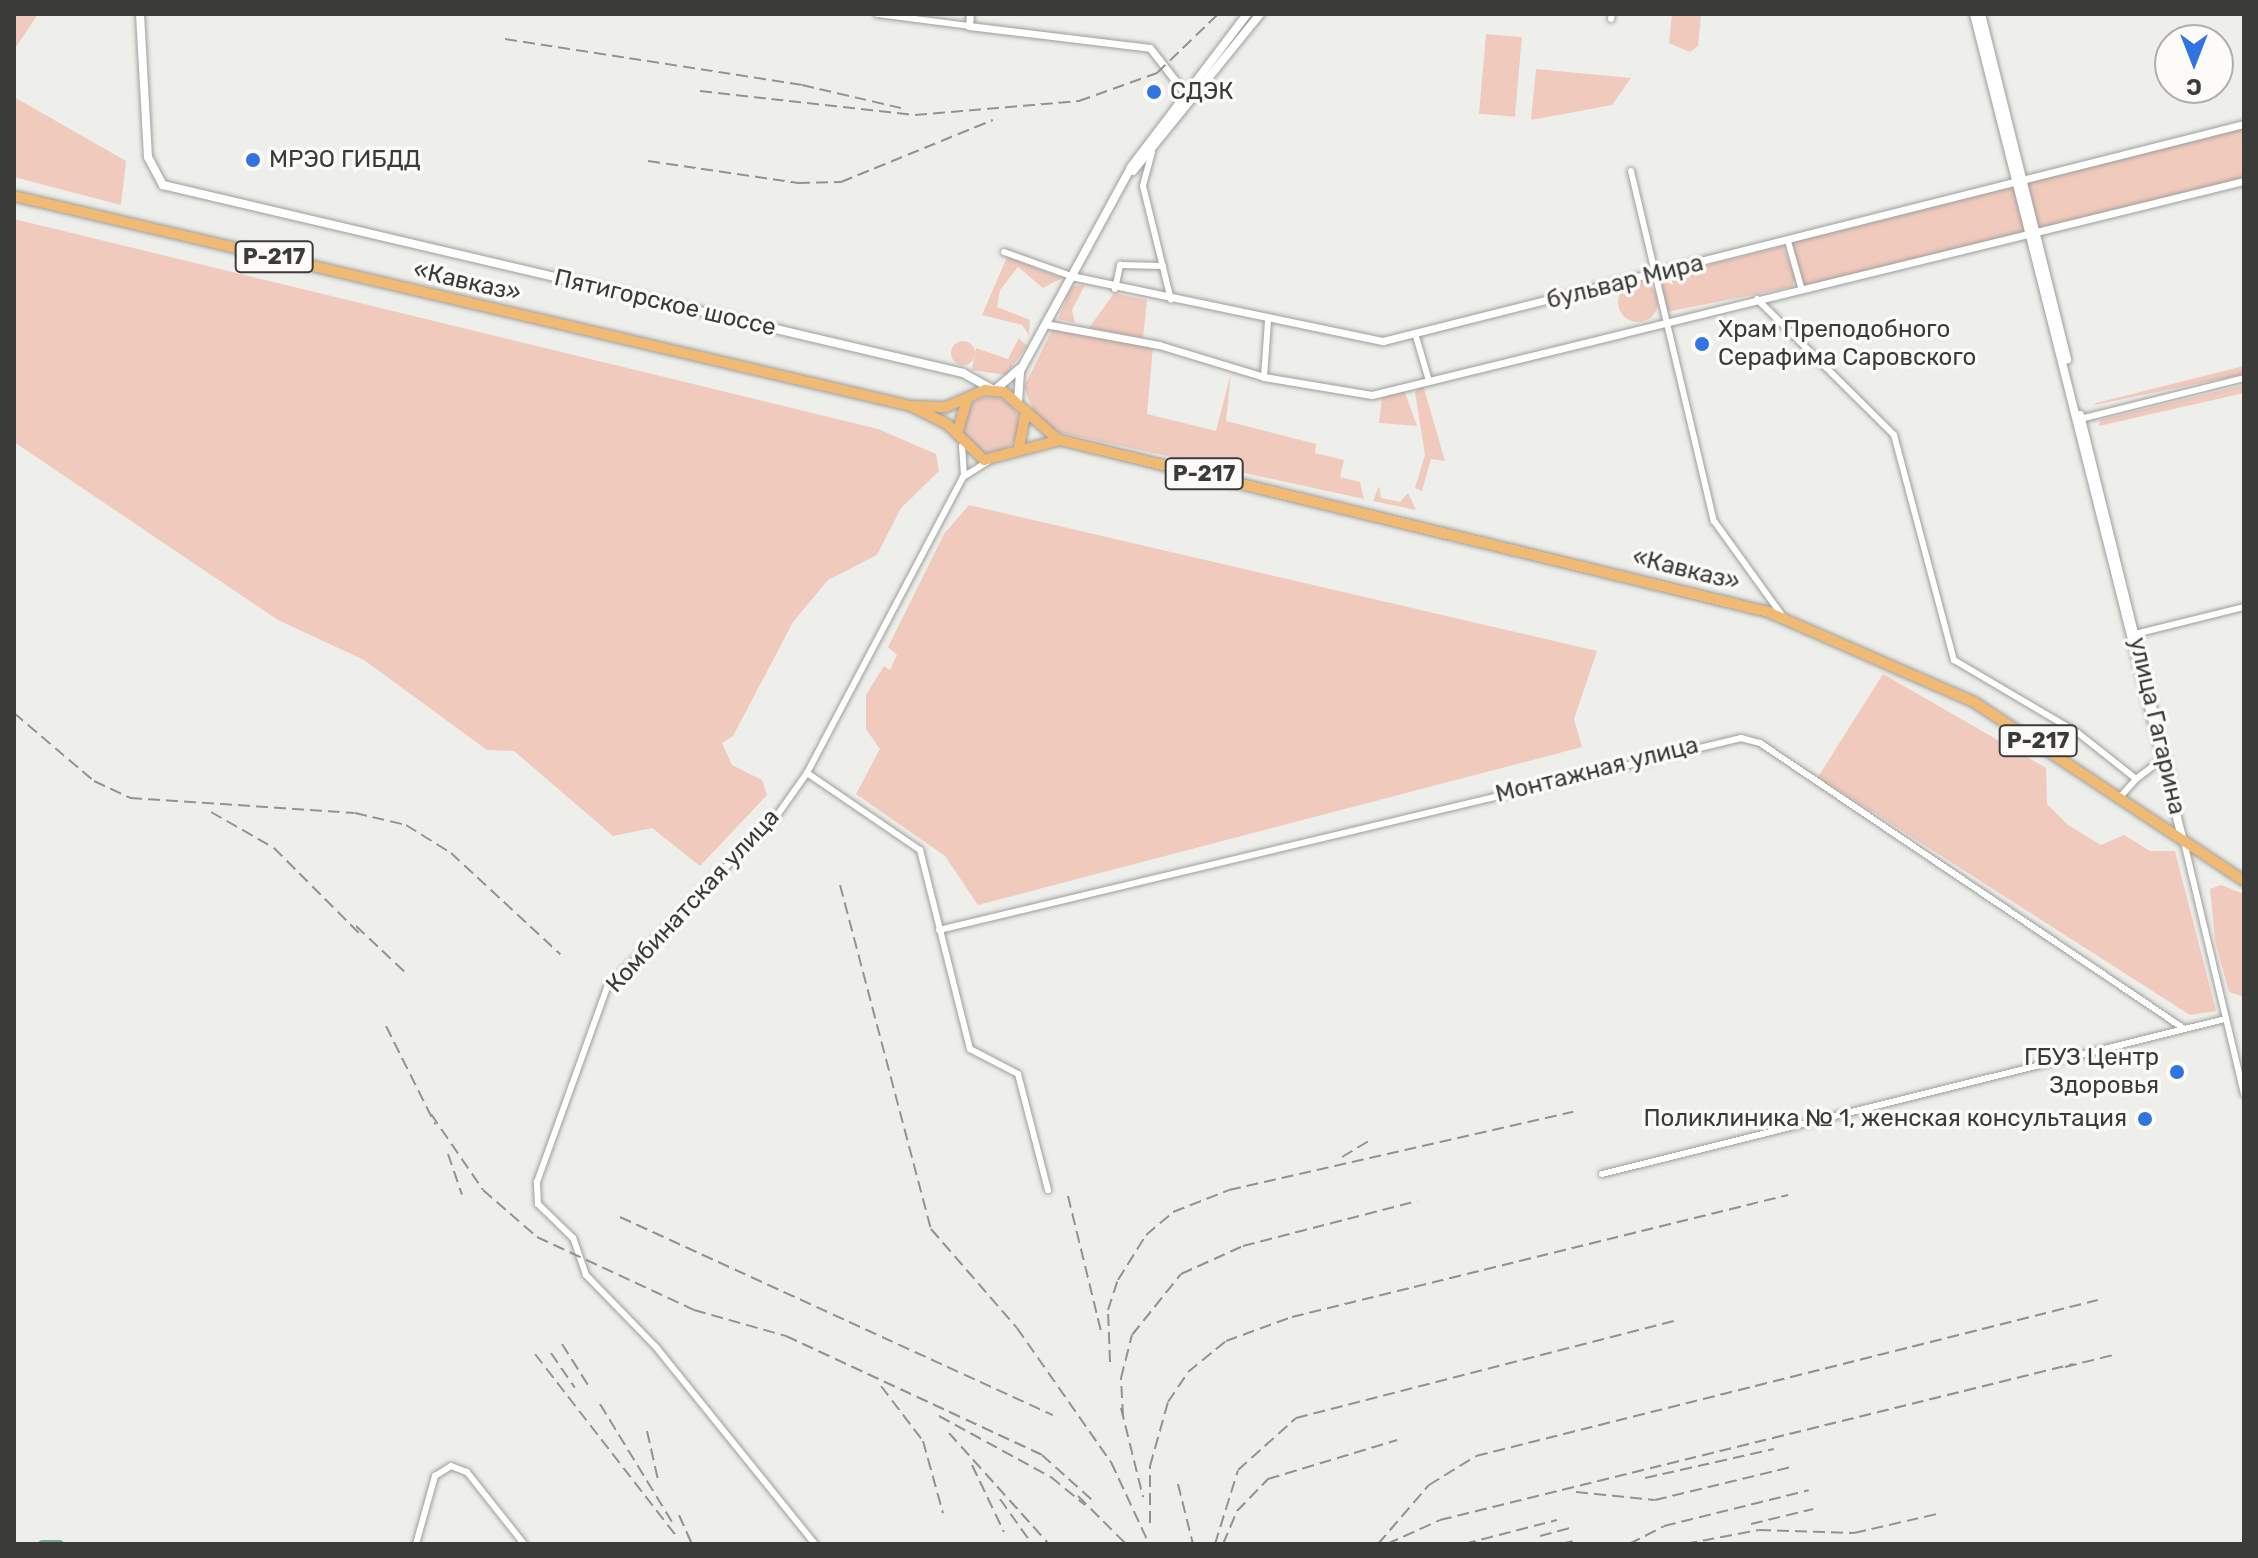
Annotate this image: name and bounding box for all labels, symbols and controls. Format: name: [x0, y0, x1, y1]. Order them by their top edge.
north arrow: [2154, 24, 2234, 104]
text: С: [2186, 73, 2202, 100]
place label: СДЭК: [1170, 78, 1234, 106]
marker: СДЭК: [1145, 83, 1163, 101]
place label: МРЭО ГИБДД: [269, 146, 421, 174]
marker: МРЭО ГИБДД: [244, 151, 262, 169]
road number: Р-217: [234, 239, 314, 275]
street label: бульвар Мира: [1544, 249, 1706, 315]
street label: «Кавказ»: [410, 256, 524, 308]
street label: Пятигорское шоссе: [551, 263, 779, 343]
place label: Храм Преподобного Серафима Саровского: [1718, 316, 1976, 372]
marker: Храм Преподобного Серафима Саровского: [1693, 335, 1711, 353]
road number: Р-217: [1164, 456, 1244, 492]
street label: «Кавказ»: [1629, 543, 1743, 597]
street label: улица Гагарина: [2123, 635, 2191, 817]
road number: Р-217: [1998, 723, 2078, 759]
street label: Монтажная улица: [1493, 731, 1701, 809]
street label: Комбинатская улица: [600, 803, 786, 999]
place label: ГБУЗ Центр Здоровья: [2024, 1044, 2159, 1100]
marker: ГБУЗ Центр Здоровья: [2166, 1061, 2188, 1083]
place label: Поликлиника № 1, женская консультация: [1643, 1105, 2127, 1133]
marker: Поликлиника № 1, женская консультация: [2134, 1108, 2156, 1130]

